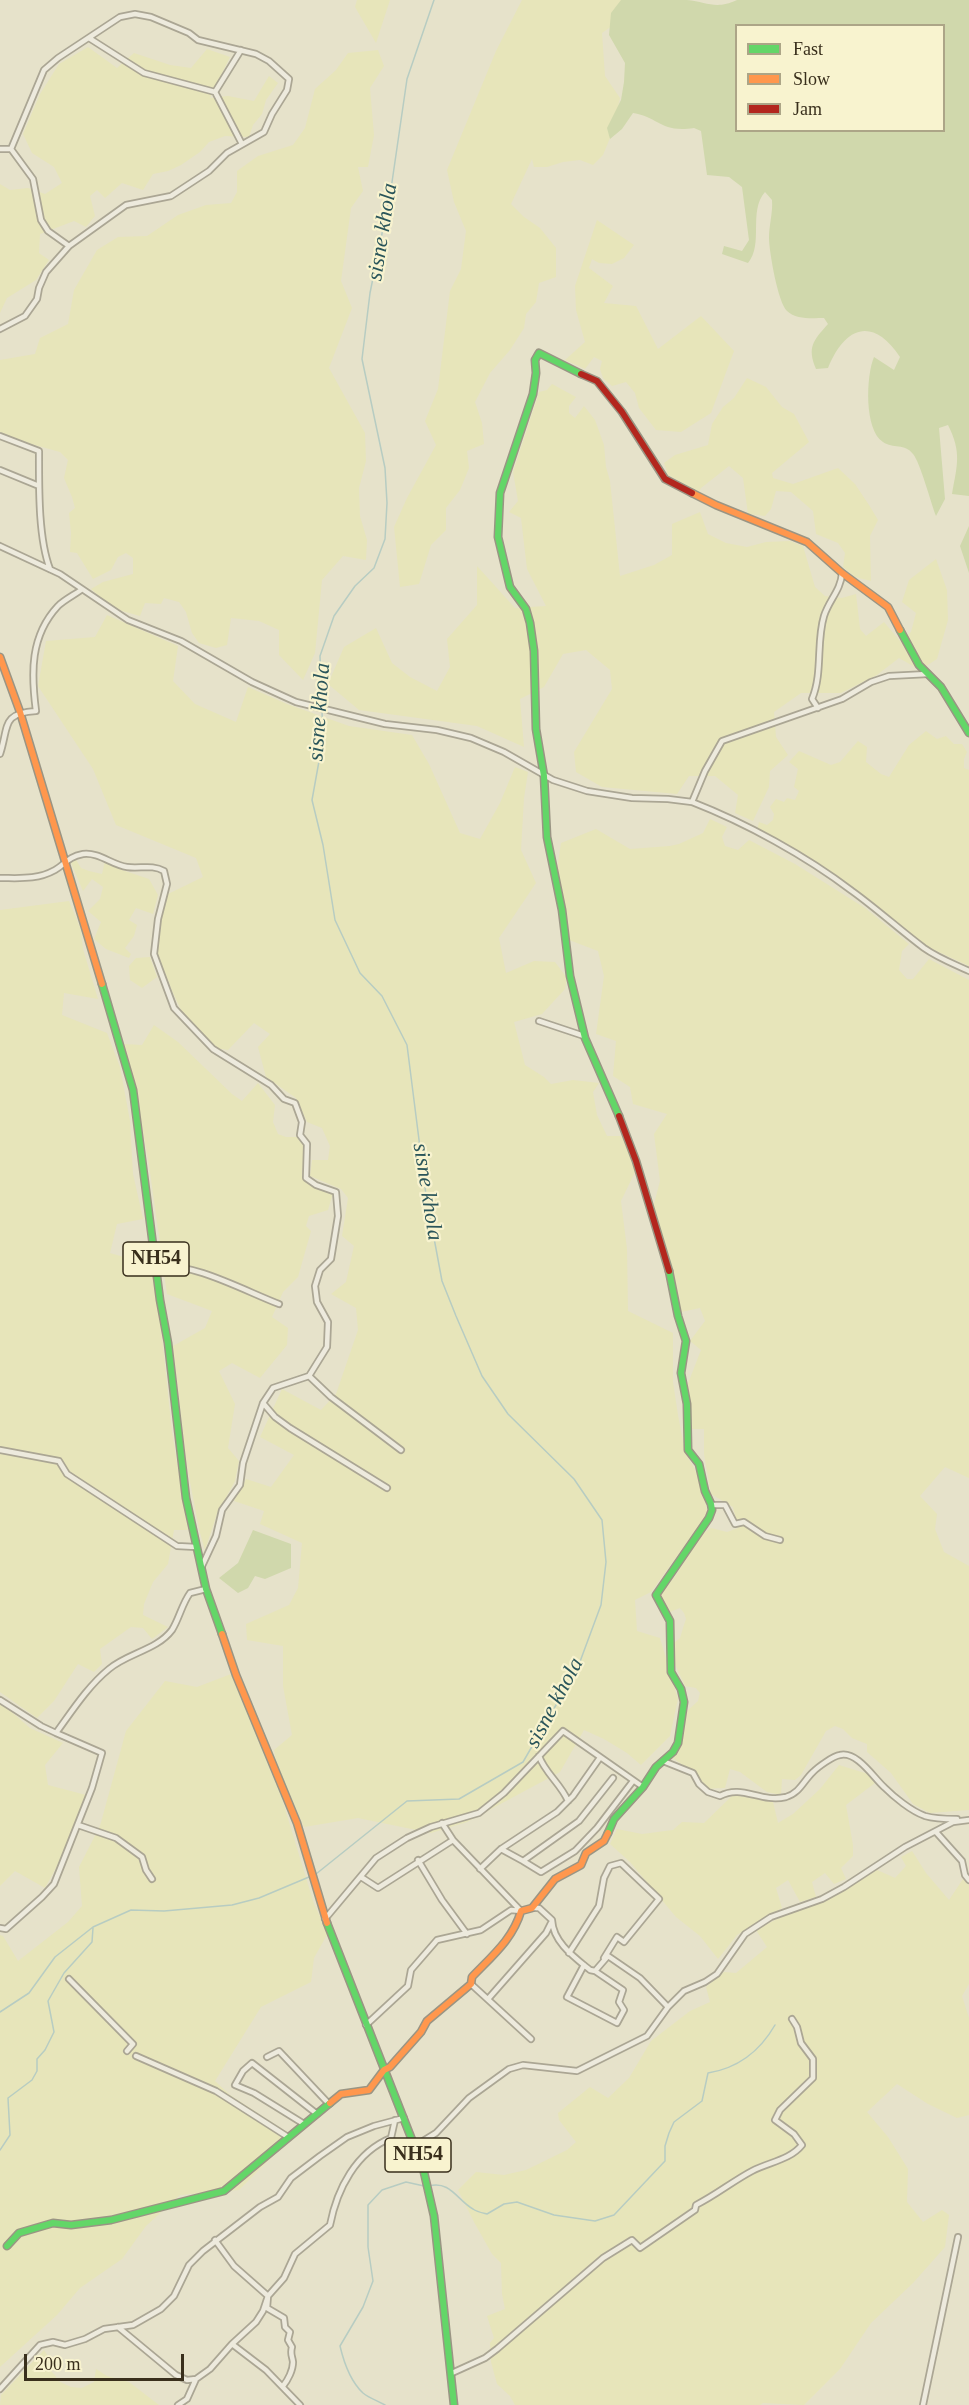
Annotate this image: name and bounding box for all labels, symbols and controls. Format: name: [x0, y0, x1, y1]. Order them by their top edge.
legend: [735, 24, 945, 132]
text: Fast: [793, 39, 823, 59]
text: Slow: [793, 69, 830, 89]
text: Jam: [793, 99, 822, 119]
water label: sisne khola: [361, 173, 405, 291]
water label: sisne khola: [303, 654, 337, 770]
water label: sisne khola: [405, 1133, 449, 1251]
road number: NH54: [123, 1242, 189, 1276]
water label: sisne khola: [516, 1646, 594, 1760]
road number: NH54: [385, 2138, 451, 2172]
scale bar: [27, 2342, 188, 2380]
text: 200 m: [35, 2354, 81, 2374]

